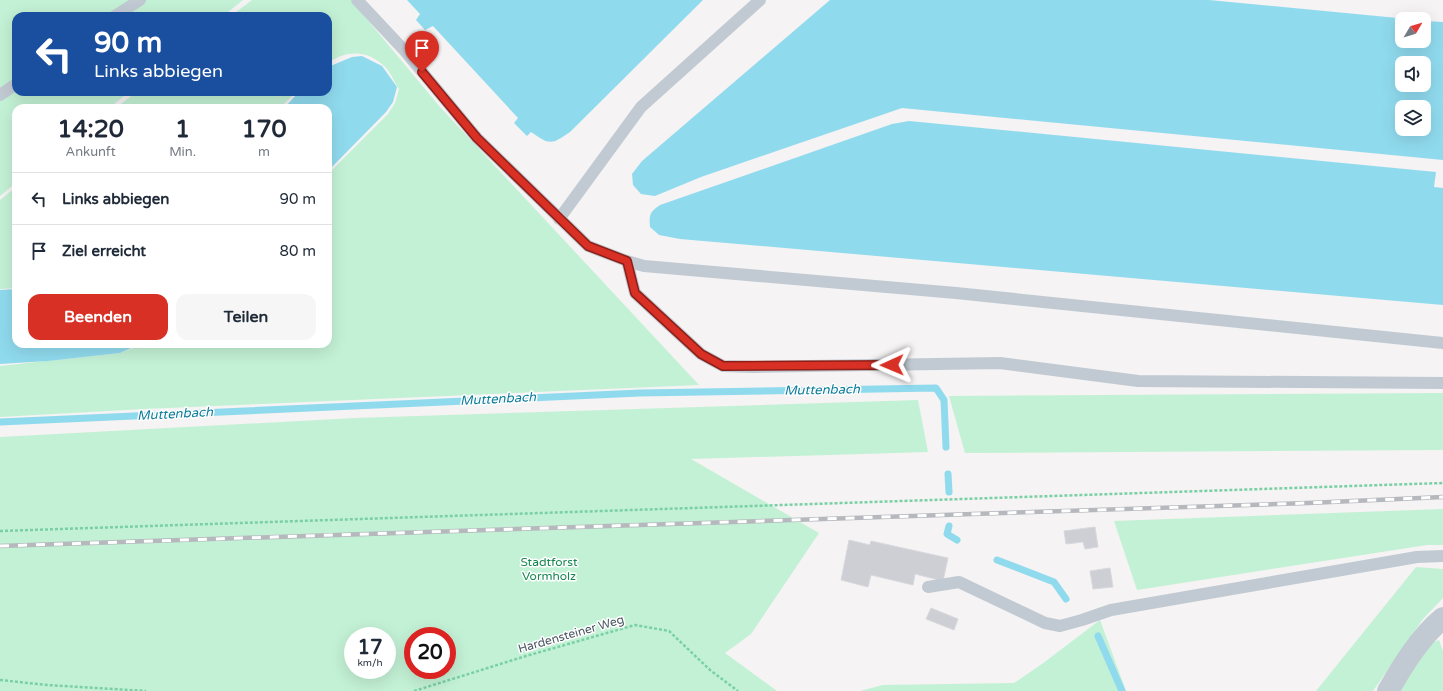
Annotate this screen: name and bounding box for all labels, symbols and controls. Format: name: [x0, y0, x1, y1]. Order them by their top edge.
north arrow: [1395, 12, 1431, 48]
map controls: [1395, 12, 1431, 136]
text: 90 m: [94, 26, 162, 60]
icon: left: [28, 28, 80, 80]
pin: [405, 31, 439, 72]
icon: arrive: [411, 37, 433, 59]
button: sound: [1395, 56, 1431, 92]
text: Links abbiegen: [94, 60, 223, 82]
button: layers: [1395, 100, 1431, 136]
text: 14:20: [57, 115, 124, 144]
text: 1: [175, 115, 190, 144]
text: 170: [241, 115, 287, 144]
text: Ankunft: [66, 144, 116, 160]
text: Min.: [169, 144, 196, 160]
text: m: [258, 144, 270, 160]
icon: left: [28, 188, 50, 210]
text: Links abbiegen: [62, 190, 169, 208]
text: 90 m: [279, 190, 316, 208]
icon: arrive: [28, 240, 50, 262]
text: Ziel erreicht: [62, 242, 146, 260]
text: 80 m: [279, 242, 316, 260]
button: Beenden: [28, 294, 168, 340]
button: Teilen: [176, 294, 316, 340]
position arrow: [871, 344, 913, 386]
water label: Muttenbach: [784, 381, 861, 399]
water label: Muttenbach: [460, 389, 537, 409]
water label: Muttenbach: [137, 404, 214, 424]
park label: Stadtforst Vormholz: [520, 555, 578, 583]
street label: Hardensteiner Weg: [516, 612, 626, 656]
speed limit sign: 20: [404, 627, 456, 679]
text: 17: [357, 636, 383, 660]
text: km/h: [357, 657, 383, 669]

